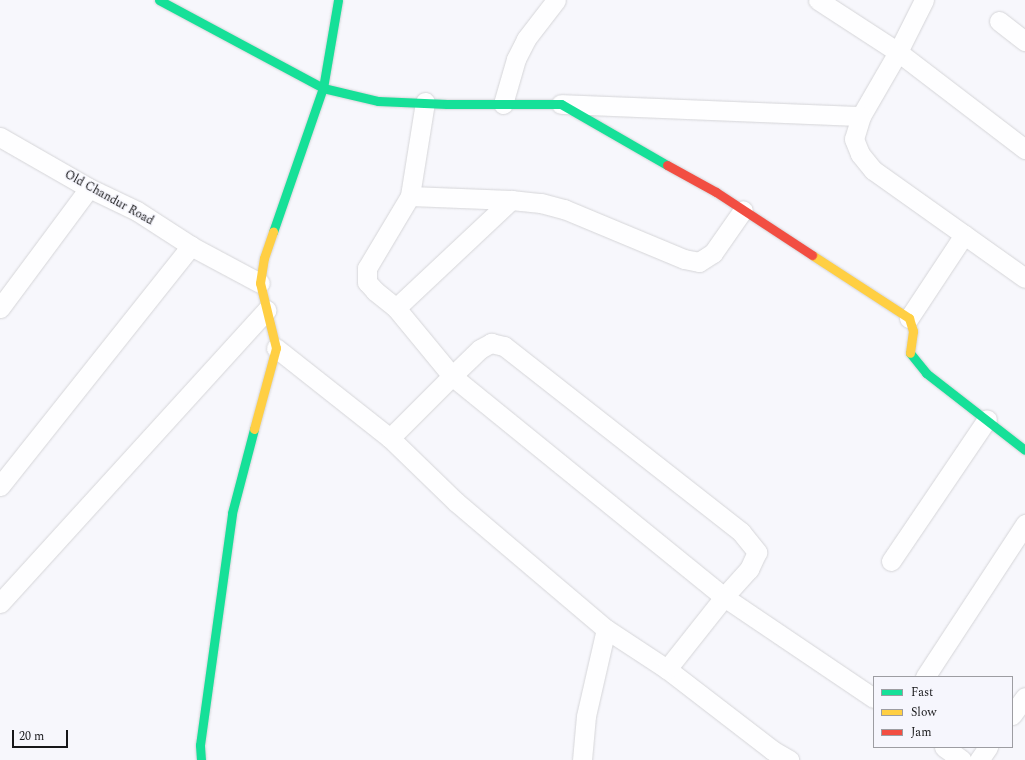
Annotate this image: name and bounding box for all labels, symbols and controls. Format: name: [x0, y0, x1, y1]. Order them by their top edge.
street label: Old Chandur Road: [62, 168, 156, 228]
legend: [873, 676, 1013, 748]
text: Fast: [911, 683, 933, 702]
text: Slow: [911, 703, 936, 722]
scale bar: [14, 722, 70, 748]
text: Jam: [911, 723, 932, 742]
text: 20 m: [19, 727, 44, 746]

